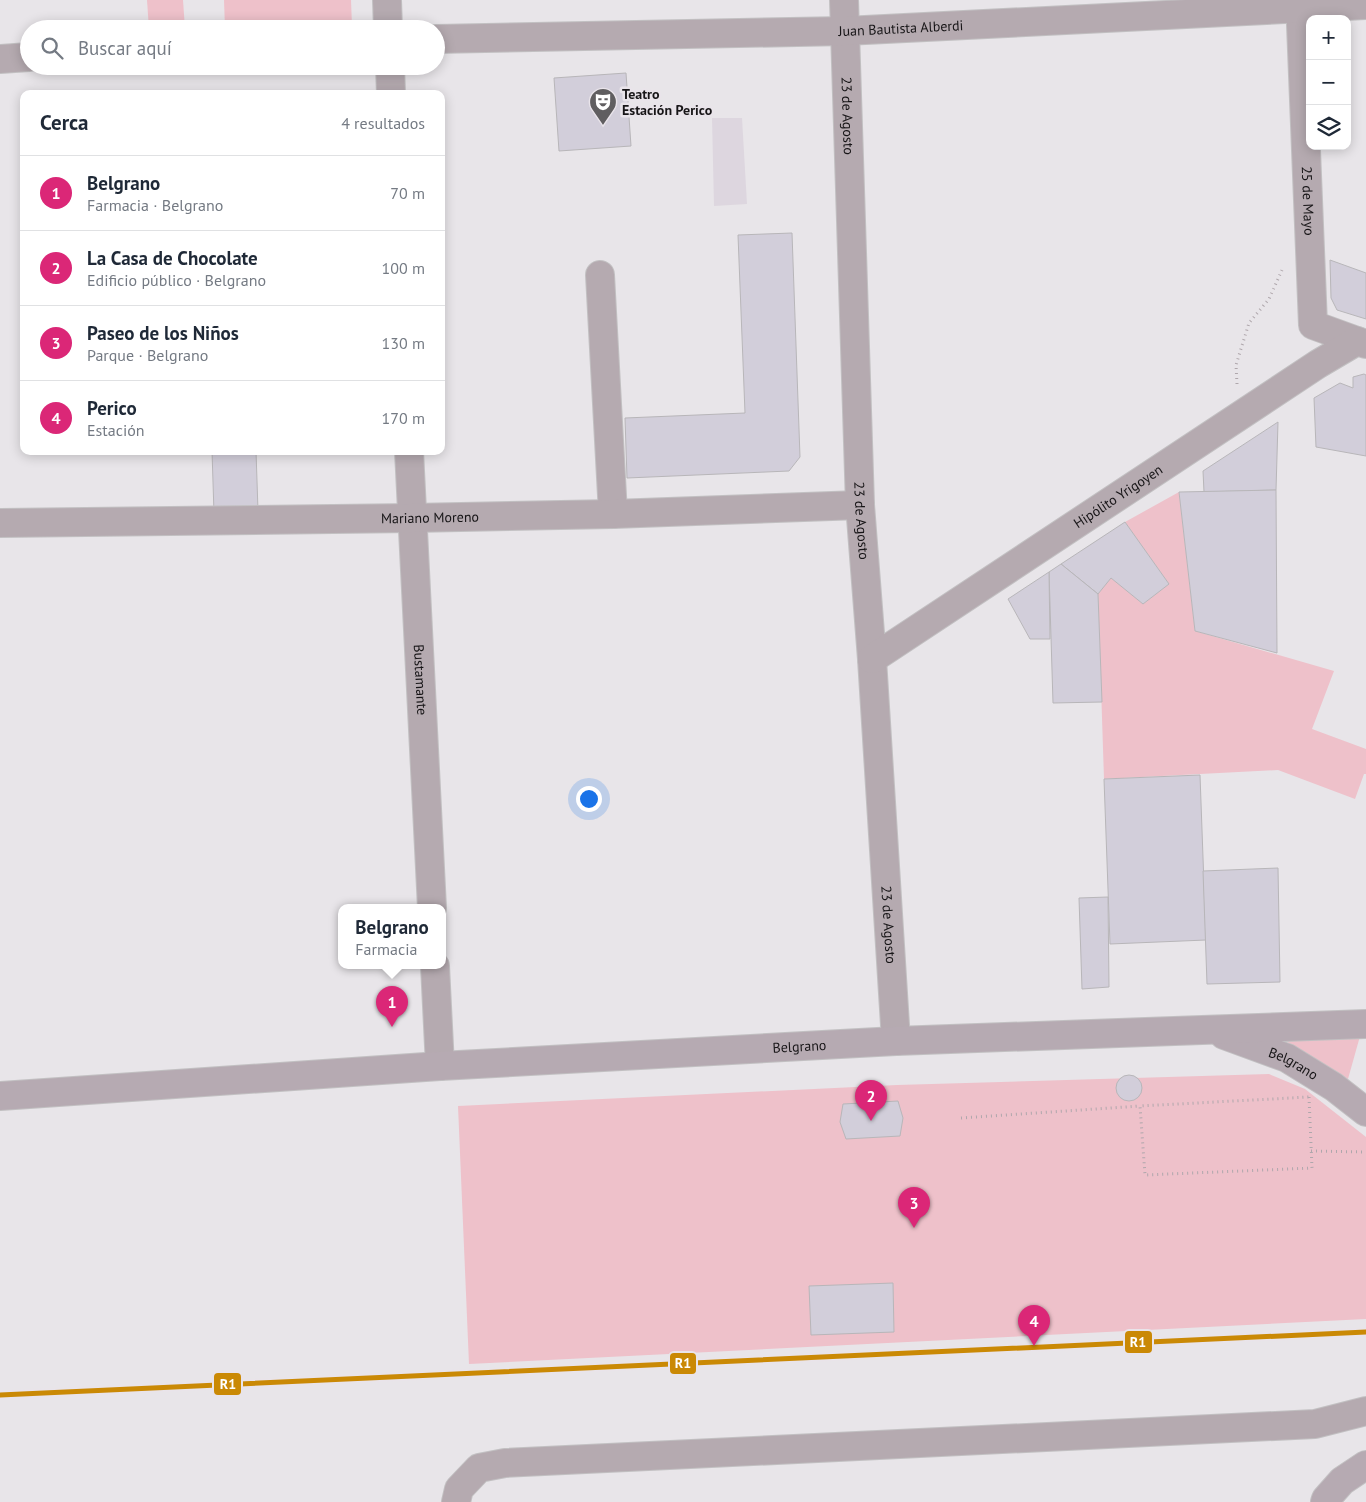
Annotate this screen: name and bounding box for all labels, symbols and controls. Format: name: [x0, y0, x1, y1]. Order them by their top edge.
map controls: [1306, 15, 1351, 150]
button: +: [1306, 15, 1351, 60]
street label: Juan Bautista Alberdi: [837, 16, 964, 40]
search box: [20, 20, 445, 75]
icon: search: [38, 34, 66, 62]
text: Buscar aquí: [78, 36, 172, 60]
button: −: [1306, 60, 1351, 105]
street label: 23 de Agosto: [837, 77, 858, 155]
place label: Teatro Estación Perico: [622, 85, 713, 119]
theatre icon: Teatro Estación Perico: [588, 87, 618, 126]
button: layers: [1306, 105, 1351, 150]
text: Cerca: [40, 109, 89, 136]
text: 4 resultados: [341, 113, 425, 133]
street label: 25 de Mayo: [1298, 166, 1318, 236]
text: Belgrano: [87, 171, 160, 195]
text: 1: [51, 183, 61, 203]
text: 70 m: [390, 183, 425, 203]
text: Farmacia · Belgrano: [87, 195, 223, 215]
text: La Casa de Chocolate: [87, 246, 258, 270]
text: 2: [51, 258, 61, 278]
text: 100 m: [382, 258, 425, 278]
text: Edificio público · Belgrano: [87, 270, 266, 290]
text: Paseo de los Niños: [87, 321, 239, 345]
text: 3: [51, 333, 61, 353]
text: 130 m: [382, 333, 425, 353]
text: Parque · Belgrano: [87, 345, 208, 365]
text: Perico: [87, 396, 137, 420]
text: 4: [51, 408, 61, 428]
text: 170 m: [382, 408, 425, 428]
text: Estación: [87, 420, 145, 440]
street label: Hipólito Yrigoyen: [1070, 460, 1166, 532]
street label: 23 de Agosto: [850, 481, 873, 560]
street label: Mariano Moreno: [381, 508, 479, 527]
street label: Bustamante: [410, 644, 431, 716]
your location: [576, 786, 602, 812]
street label: 23 de Agosto: [877, 885, 900, 964]
popup: [338, 904, 446, 969]
text: Belgrano: [355, 915, 429, 939]
text: Farmacia: [355, 939, 417, 959]
pin: 1: [376, 986, 408, 1027]
street label: Belgrano: [772, 1036, 827, 1057]
street label: Belgrano: [1266, 1043, 1321, 1084]
pin: 2: [855, 1080, 887, 1121]
pin: 3: [898, 1187, 930, 1228]
pin: 4: [1018, 1305, 1050, 1346]
line badge: R1: [1124, 1330, 1153, 1354]
text: R1: [1130, 1333, 1146, 1351]
line badge: R1: [669, 1352, 697, 1375]
text: R1: [675, 1354, 691, 1372]
line badge: R1: [213, 1372, 242, 1396]
text: R1: [220, 1375, 236, 1393]

